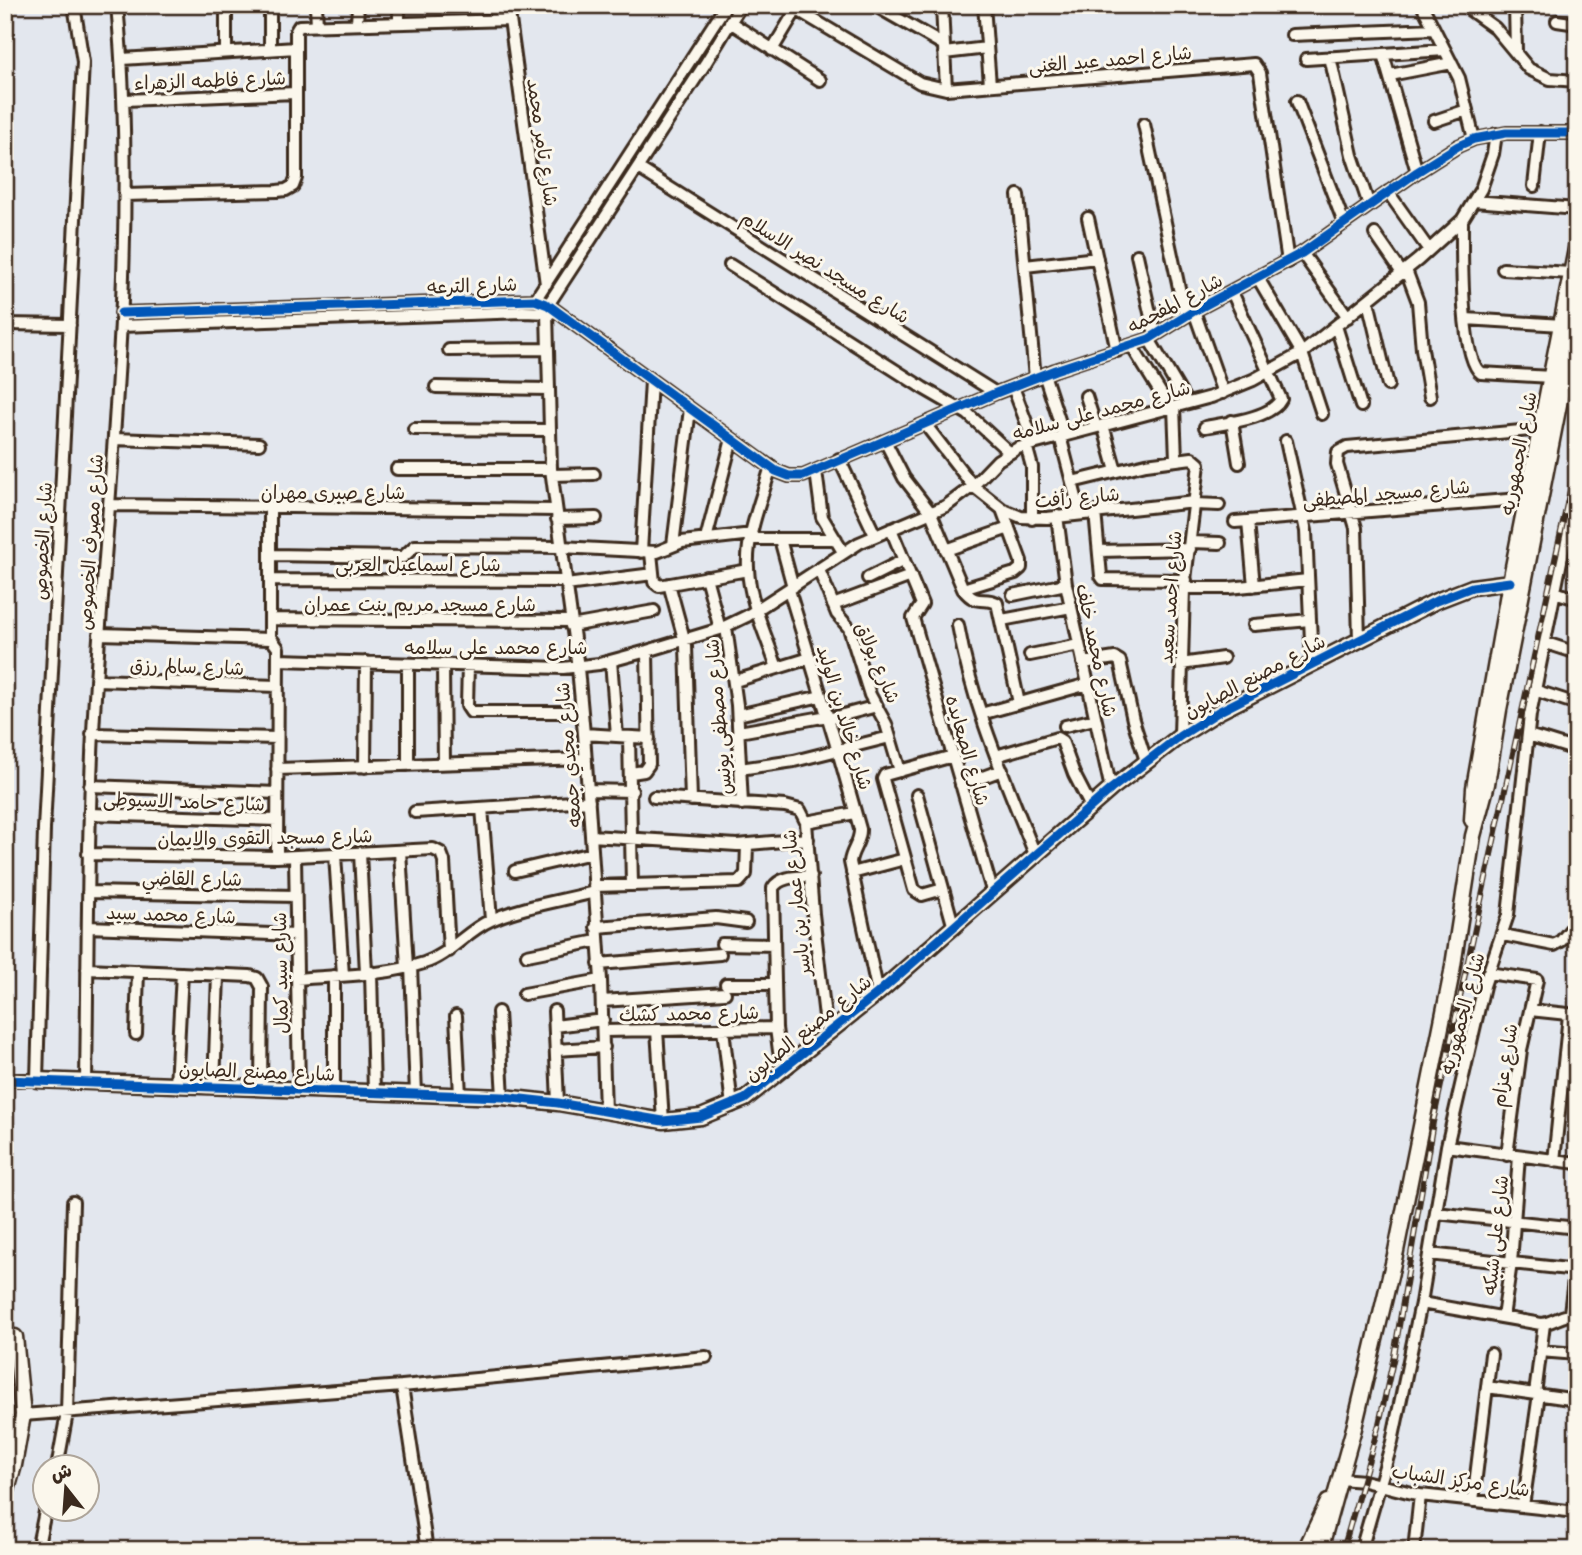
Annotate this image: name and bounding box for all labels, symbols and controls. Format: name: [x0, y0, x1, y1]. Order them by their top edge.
street label: شارع احمد عبد الغنى: [1027, 37, 1193, 80]
street label: شارع فاطمه الزهراء: [133, 62, 287, 97]
street label: شارع تامر محمد: [520, 76, 567, 208]
street label: شارع مسجد نصر الاسلام: [735, 203, 916, 331]
street label: شارع المفحمه: [1121, 265, 1228, 340]
street label: شارع الترعه: [426, 268, 518, 301]
street label: شارع محمد على سلامه: [1009, 372, 1193, 447]
street label: شارع الجمهوريه: [1491, 389, 1544, 517]
street label: شارع مصرف الخصوص: [69, 453, 110, 631]
street label: شارع مسجد المصطفى: [1301, 471, 1471, 514]
street label: شارع صبرى مهران: [261, 477, 405, 506]
street label: شارع رأفت: [1033, 478, 1121, 515]
street label: شارع الخصوص: [24, 481, 59, 601]
street label: شارع احمد سعيد: [1150, 529, 1189, 665]
street label: شارع اسماعيل العربى: [335, 549, 501, 578]
street label: شارع محمد خلف: [1069, 581, 1126, 719]
street label: شارع مسجد مريم بنت عمران: [304, 589, 536, 619]
street label: شارع بولاق: [848, 617, 909, 708]
street label: شارع مصنع الصابون: [1178, 626, 1330, 725]
street label: شارع محمد على سلامه: [405, 632, 587, 661]
street label: شارع مصطفى يونس: [696, 638, 739, 796]
street label: شارع خالد بن الوليد: [810, 641, 881, 793]
street label: شارع سالم رزق: [129, 649, 245, 683]
street label: شارع مجدي جمعه: [547, 681, 589, 829]
street label: شارع الصعايده: [939, 691, 998, 809]
street label: شارع حامد الاسيوطى: [103, 783, 265, 818]
street label: شارع مسجد التقوى والايمان: [157, 820, 373, 853]
street label: شارع عمار بن ياسر: [773, 828, 818, 980]
street label: شارع القاضي: [142, 862, 242, 896]
street label: شارع محمد سيد: [105, 897, 236, 930]
street label: شارع سيد كمال: [264, 912, 295, 1034]
street label: شارع الجمهوريه: [1431, 949, 1492, 1077]
street label: شارع مصنع الصابون: [737, 967, 877, 1088]
street label: شارع محمد كشك: [619, 997, 759, 1028]
street label: شارع عزام: [1483, 1021, 1525, 1109]
street label: شارع مصنع الصابون: [178, 1053, 336, 1088]
street label: شارع على شبكه: [1474, 1174, 1515, 1296]
north arrow: [32, 1454, 102, 1524]
text: ش: [47, 1454, 75, 1487]
street label: شارع مركز الشباب: [1390, 1455, 1532, 1504]

